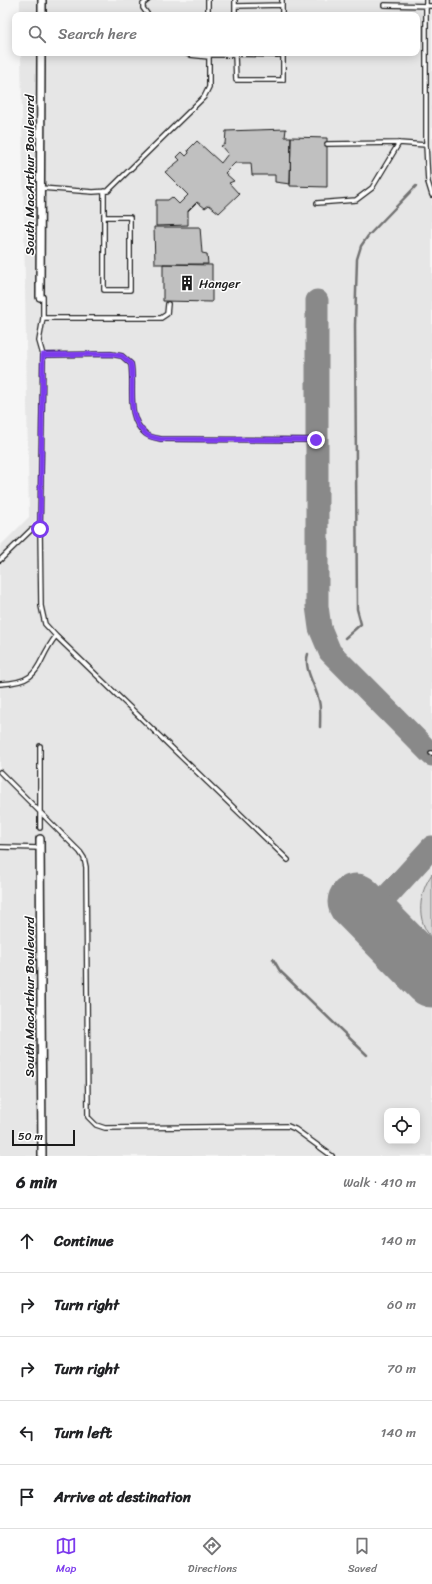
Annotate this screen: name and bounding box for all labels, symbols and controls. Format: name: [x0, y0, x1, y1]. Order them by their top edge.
search box: [12, 12, 420, 56]
text: Search here: [58, 21, 137, 47]
icon: search: [26, 23, 48, 45]
street label: South MacArthur Boulevard: [18, 94, 41, 255]
place label: Hanger: [199, 272, 241, 295]
building icon: Hanger: [178, 274, 196, 292]
route end: [307, 431, 325, 449]
route start: [31, 520, 49, 538]
street label: South MacArthur Boulevard: [18, 916, 41, 1077]
map controls: [384, 1108, 420, 1144]
button: locate: [384, 1108, 420, 1144]
text: 50 m: [18, 1127, 43, 1146]
scale bar: [12, 1128, 75, 1147]
text: 6 min: [16, 1167, 57, 1197]
text: Walk · 410 m: [343, 1171, 416, 1194]
text: Continue: [54, 1228, 114, 1254]
text: 140 m: [381, 1229, 416, 1252]
icon: ahead: [16, 1230, 38, 1252]
text: Turn right: [54, 1292, 119, 1318]
text: 60 m: [387, 1293, 416, 1316]
icon: right: [16, 1294, 38, 1316]
text: Turn right: [54, 1356, 119, 1382]
text: 70 m: [387, 1357, 416, 1380]
icon: right: [16, 1358, 38, 1380]
text: Turn left: [54, 1420, 112, 1446]
text: 140 m: [381, 1421, 416, 1444]
icon: left: [16, 1422, 38, 1444]
text: Arrive at destination: [54, 1484, 191, 1510]
icon: arrive: [16, 1486, 38, 1508]
tab: Map: [55, 1535, 77, 1578]
tab: Directions: [188, 1535, 237, 1578]
tab: Saved: [348, 1535, 377, 1578]

